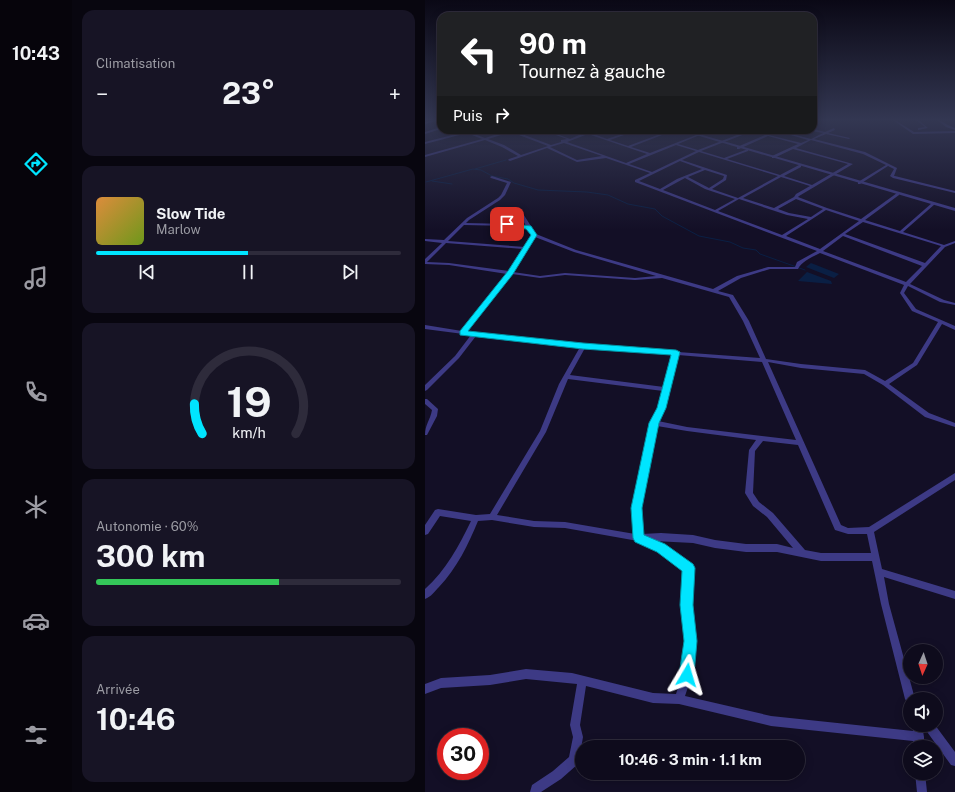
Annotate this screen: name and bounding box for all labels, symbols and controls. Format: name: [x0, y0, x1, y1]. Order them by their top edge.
text: 90 m: [519, 27, 587, 60]
icon: left: [453, 28, 505, 80]
text: 10:43: [12, 43, 60, 64]
text: Climatisation: [96, 56, 175, 71]
text: Tournez à gauche: [519, 61, 666, 82]
text: 23°: [222, 75, 275, 111]
text: −: [96, 81, 108, 107]
text: +: [389, 81, 401, 107]
icon: right: [491, 104, 513, 126]
text: Puis: [453, 107, 483, 124]
icon: directions: [22, 150, 50, 178]
text: Slow Tide: [156, 205, 225, 222]
pin: [490, 207, 524, 241]
icon: arrive: [496, 213, 518, 235]
text: Marlow: [156, 222, 201, 237]
icon: previous: [136, 261, 158, 283]
icon: pause: [237, 261, 259, 283]
icon: next: [339, 261, 361, 283]
icon: music: [22, 264, 50, 292]
text: 19: [226, 377, 271, 426]
icon: phone: [22, 378, 50, 406]
text: km/h: [232, 424, 265, 441]
icon: climate: [22, 493, 50, 521]
text: Autonomie · 60%: [96, 519, 198, 534]
text: 300 km: [96, 538, 205, 574]
icon: car: [22, 607, 50, 635]
north arrow: [903, 644, 943, 684]
map controls: [903, 644, 943, 780]
position arrow: [666, 654, 708, 696]
text: Arrivée: [96, 682, 140, 697]
button: sound: [903, 692, 943, 732]
text: 10:46: [96, 701, 176, 737]
icon: filters: [22, 721, 50, 749]
speed limit sign: 30: [437, 728, 489, 780]
button: layers: [903, 740, 943, 780]
text: 10:46 · 3 min · 1.1 km: [618, 751, 762, 768]

